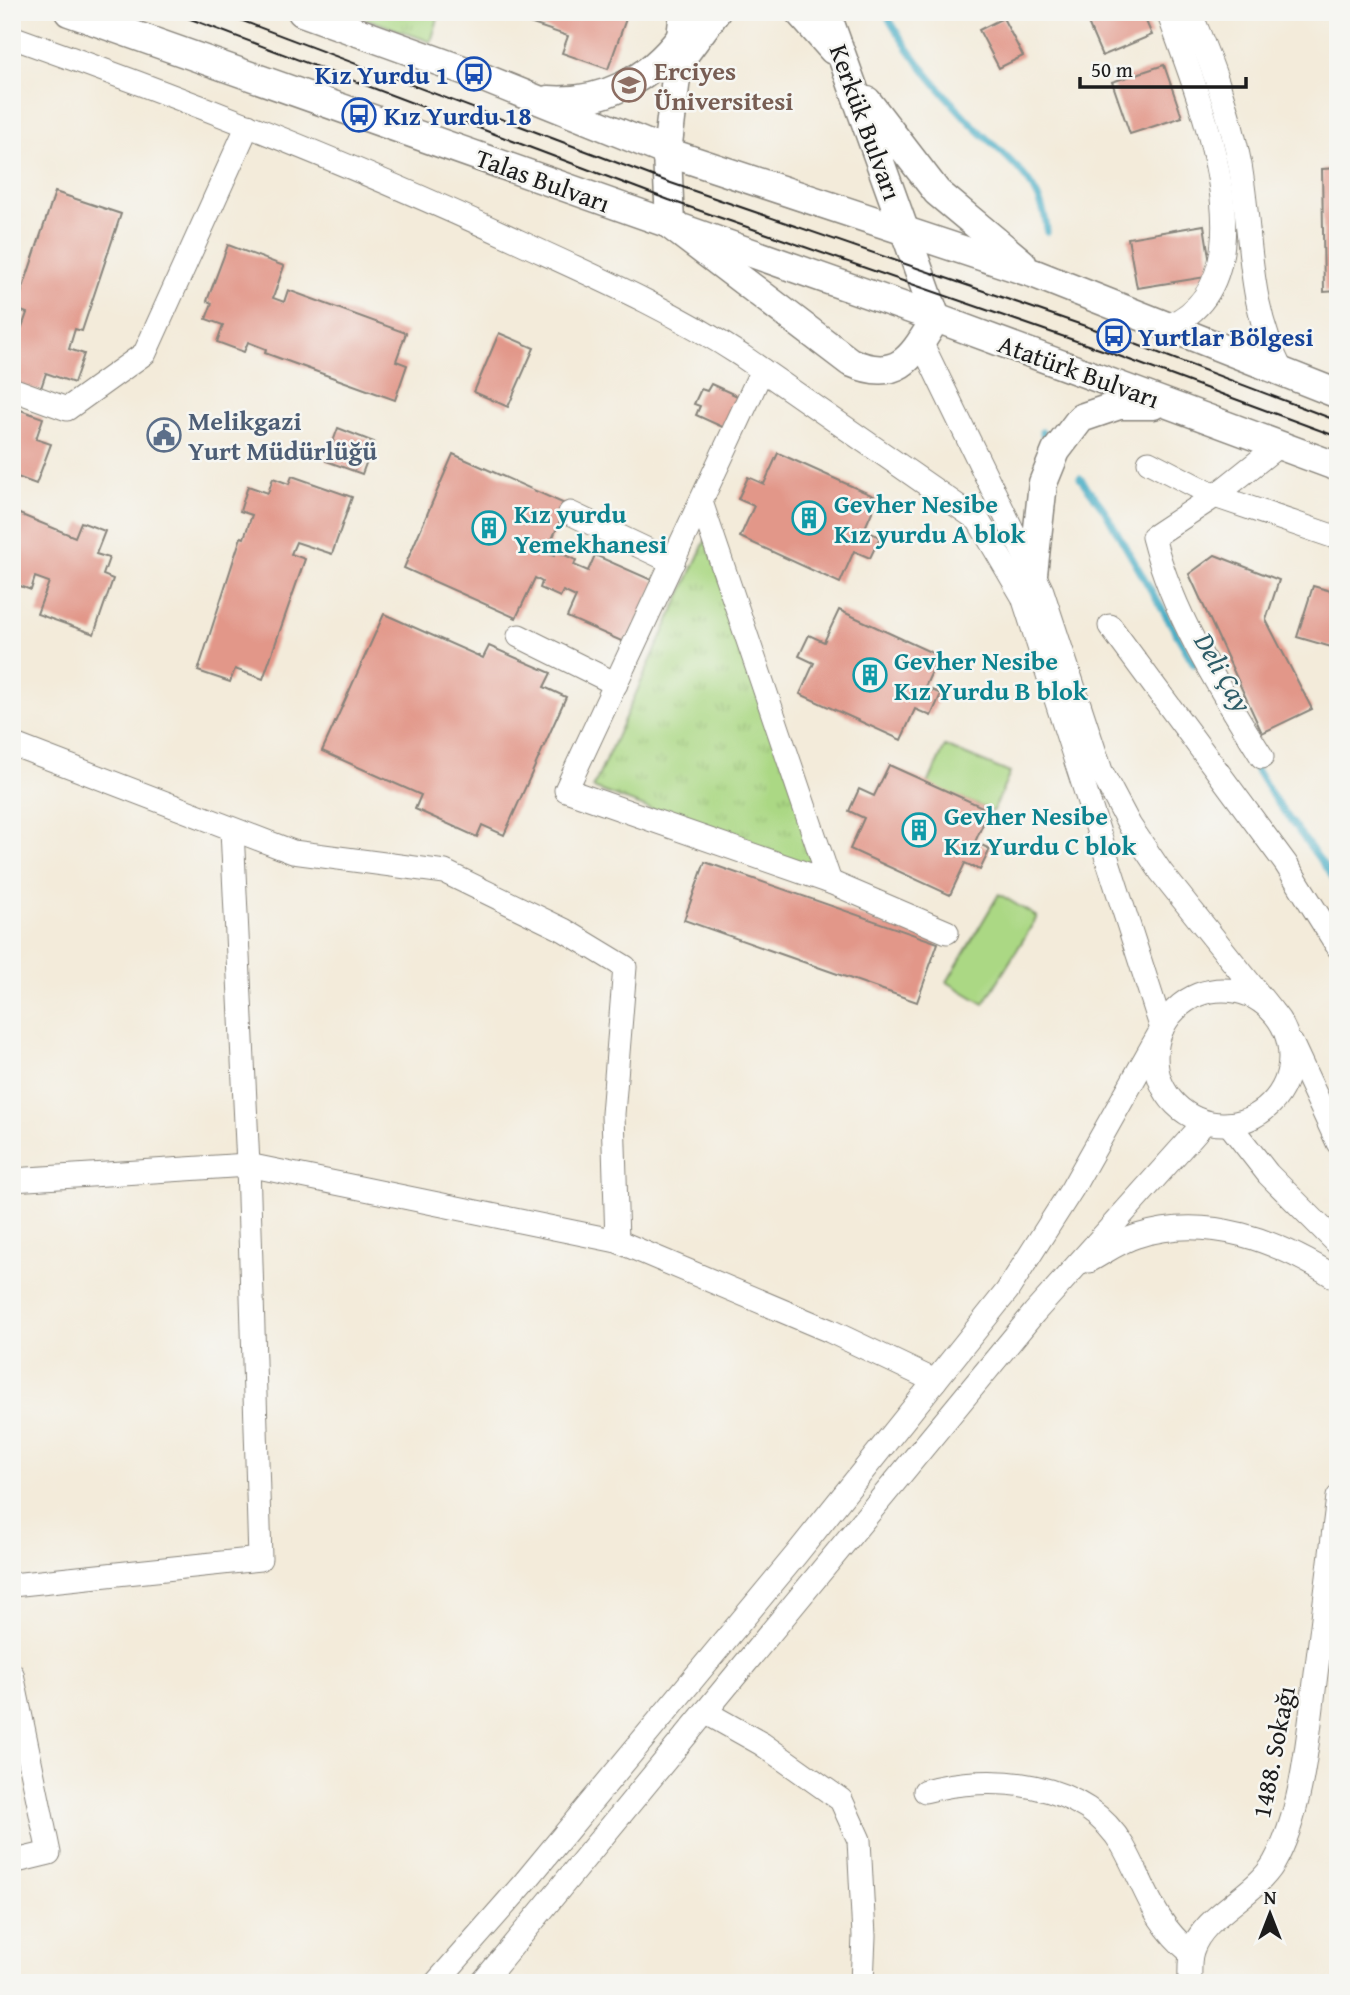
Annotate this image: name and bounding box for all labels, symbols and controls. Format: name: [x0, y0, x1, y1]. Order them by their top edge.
street label: Kerkük Bulvarı: [820, 39, 912, 205]
scale bar: [1080, 46, 1247, 90]
place label: Erciyes Üniversitesi: [654, 51, 793, 120]
text: 50 m: [1091, 54, 1133, 85]
place label: Kız Yurdu 1: [315, 55, 449, 94]
bus stop icon: Kız Yurdu 1: [455, 55, 493, 93]
school or university icon: Erciyes Üniversitesi: [610, 66, 648, 104]
bus stop icon: Kız Yurdu 18: [340, 96, 378, 134]
place label: Kız Yurdu 18: [384, 96, 532, 135]
street label: Talas Bulvarı: [470, 138, 616, 222]
bus stop icon: Yurtlar Bölgesi: [1095, 317, 1133, 355]
place label: Yurtlar Bölgesi: [1138, 317, 1314, 356]
street label: Atatürk Bulvarı: [993, 324, 1165, 418]
place label: Melikgazi Yurt Müdürlüğü: [188, 401, 377, 470]
public building icon: Melikgazi Yurt Müdürlüğü: [145, 416, 183, 454]
place label: Gevher Nesibe Kız yurdu A blok: [834, 484, 1026, 553]
place label: Kız yurdu Yemekhanesi: [514, 494, 667, 563]
building icon: Gevher Nesibe Kız yurdu A blok: [790, 499, 828, 537]
building icon: Kız yurdu Yemekhanesi: [470, 509, 508, 547]
water label: Deli Çay: [1184, 624, 1263, 720]
place label: Gevher Nesibe Kız Yurdu B blok: [894, 641, 1088, 710]
building icon: Gevher Nesibe Kız Yurdu B blok: [851, 656, 889, 694]
place label: Gevher Nesibe Kız Yurdu C blok: [944, 796, 1136, 865]
building icon: Gevher Nesibe Kız Yurdu C blok: [900, 811, 938, 849]
street label: 1488. Sokağı: [1241, 1683, 1305, 1821]
north arrow: [1234, 1880, 1304, 1950]
text: N: [1264, 1883, 1277, 1911]

